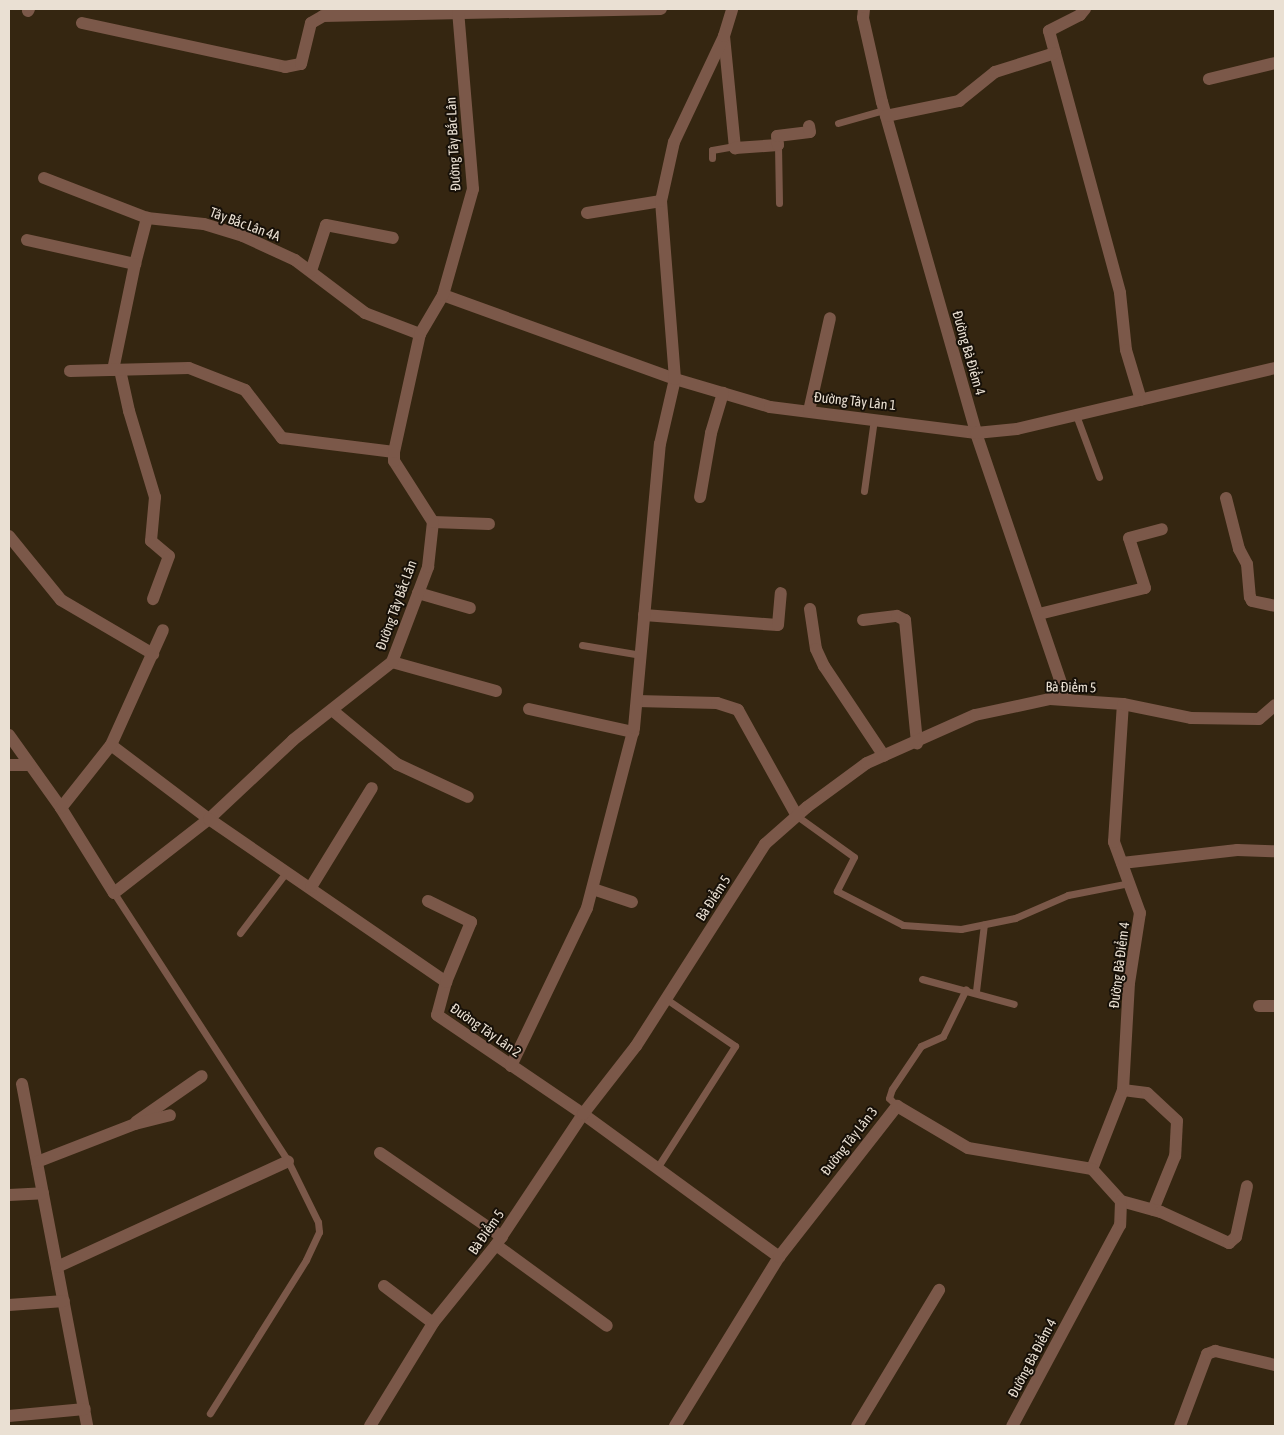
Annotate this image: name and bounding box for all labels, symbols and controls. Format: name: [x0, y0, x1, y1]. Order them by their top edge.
street label: Đường Tây Bắc Lân: [442, 97, 464, 191]
street label: Tây Bắc Lân 4A: [208, 204, 282, 244]
street label: Đường Bà Điểm 4: [949, 309, 989, 397]
street label: Đường Tây Lân 1: [813, 388, 897, 414]
street label: Đường Tây Bắc Lân: [372, 558, 420, 652]
street label: Bà Điểm 5: [1045, 678, 1097, 696]
street label: Bà Điểm 5: [692, 872, 734, 924]
street label: Đường Bà Điểm 4: [1105, 921, 1133, 1009]
street label: Đường Tây Lân 2: [447, 999, 525, 1061]
street label: Đường Tây Lân 3: [817, 1103, 881, 1179]
street label: Bà Điểm 5: [464, 1206, 508, 1258]
street label: Đường Bà Điểm 4: [1004, 1316, 1060, 1400]

